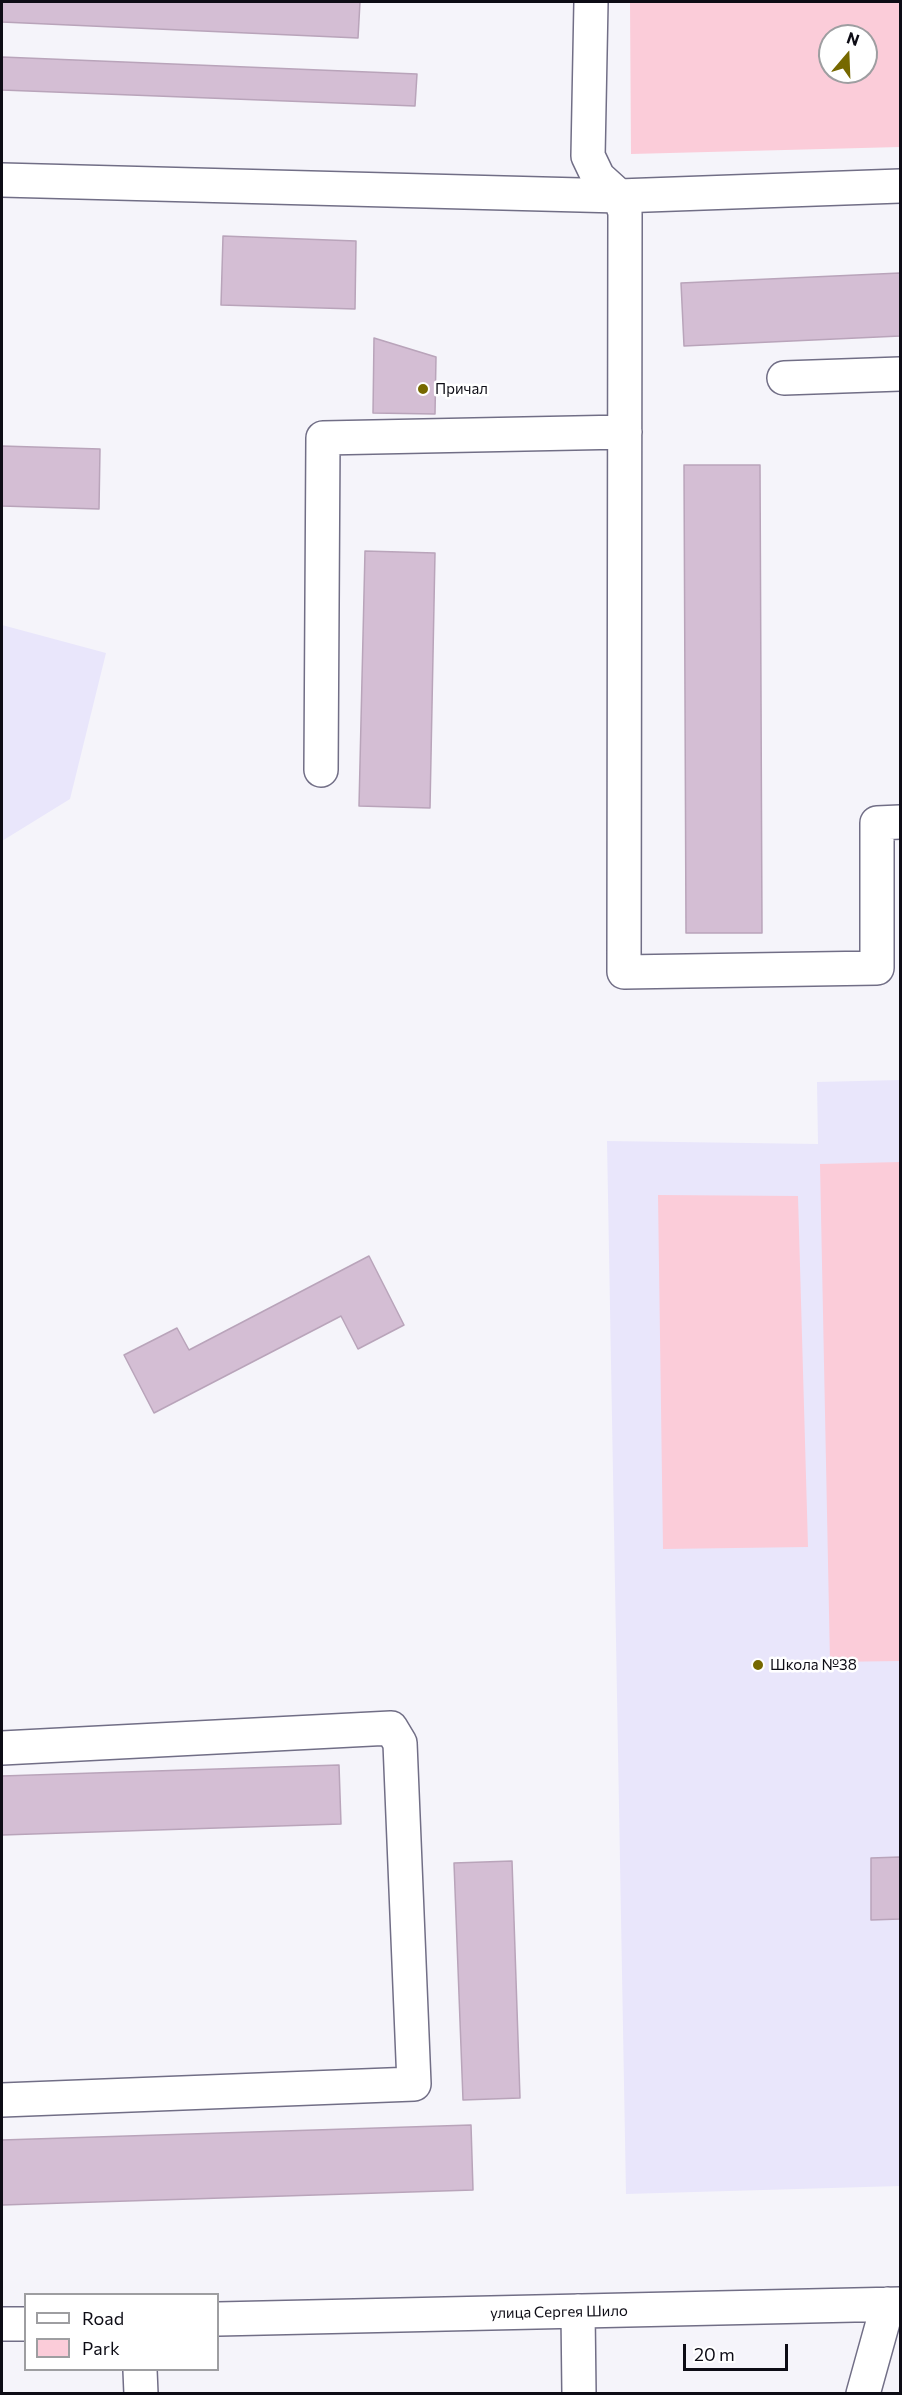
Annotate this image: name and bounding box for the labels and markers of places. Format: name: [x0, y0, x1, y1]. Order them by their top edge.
place label: Причал: [435, 380, 488, 398]
marker: Причал: [416, 382, 430, 396]
place label: Школа №38: [770, 1656, 857, 1674]
marker: Школа №38: [751, 1658, 765, 1672]

